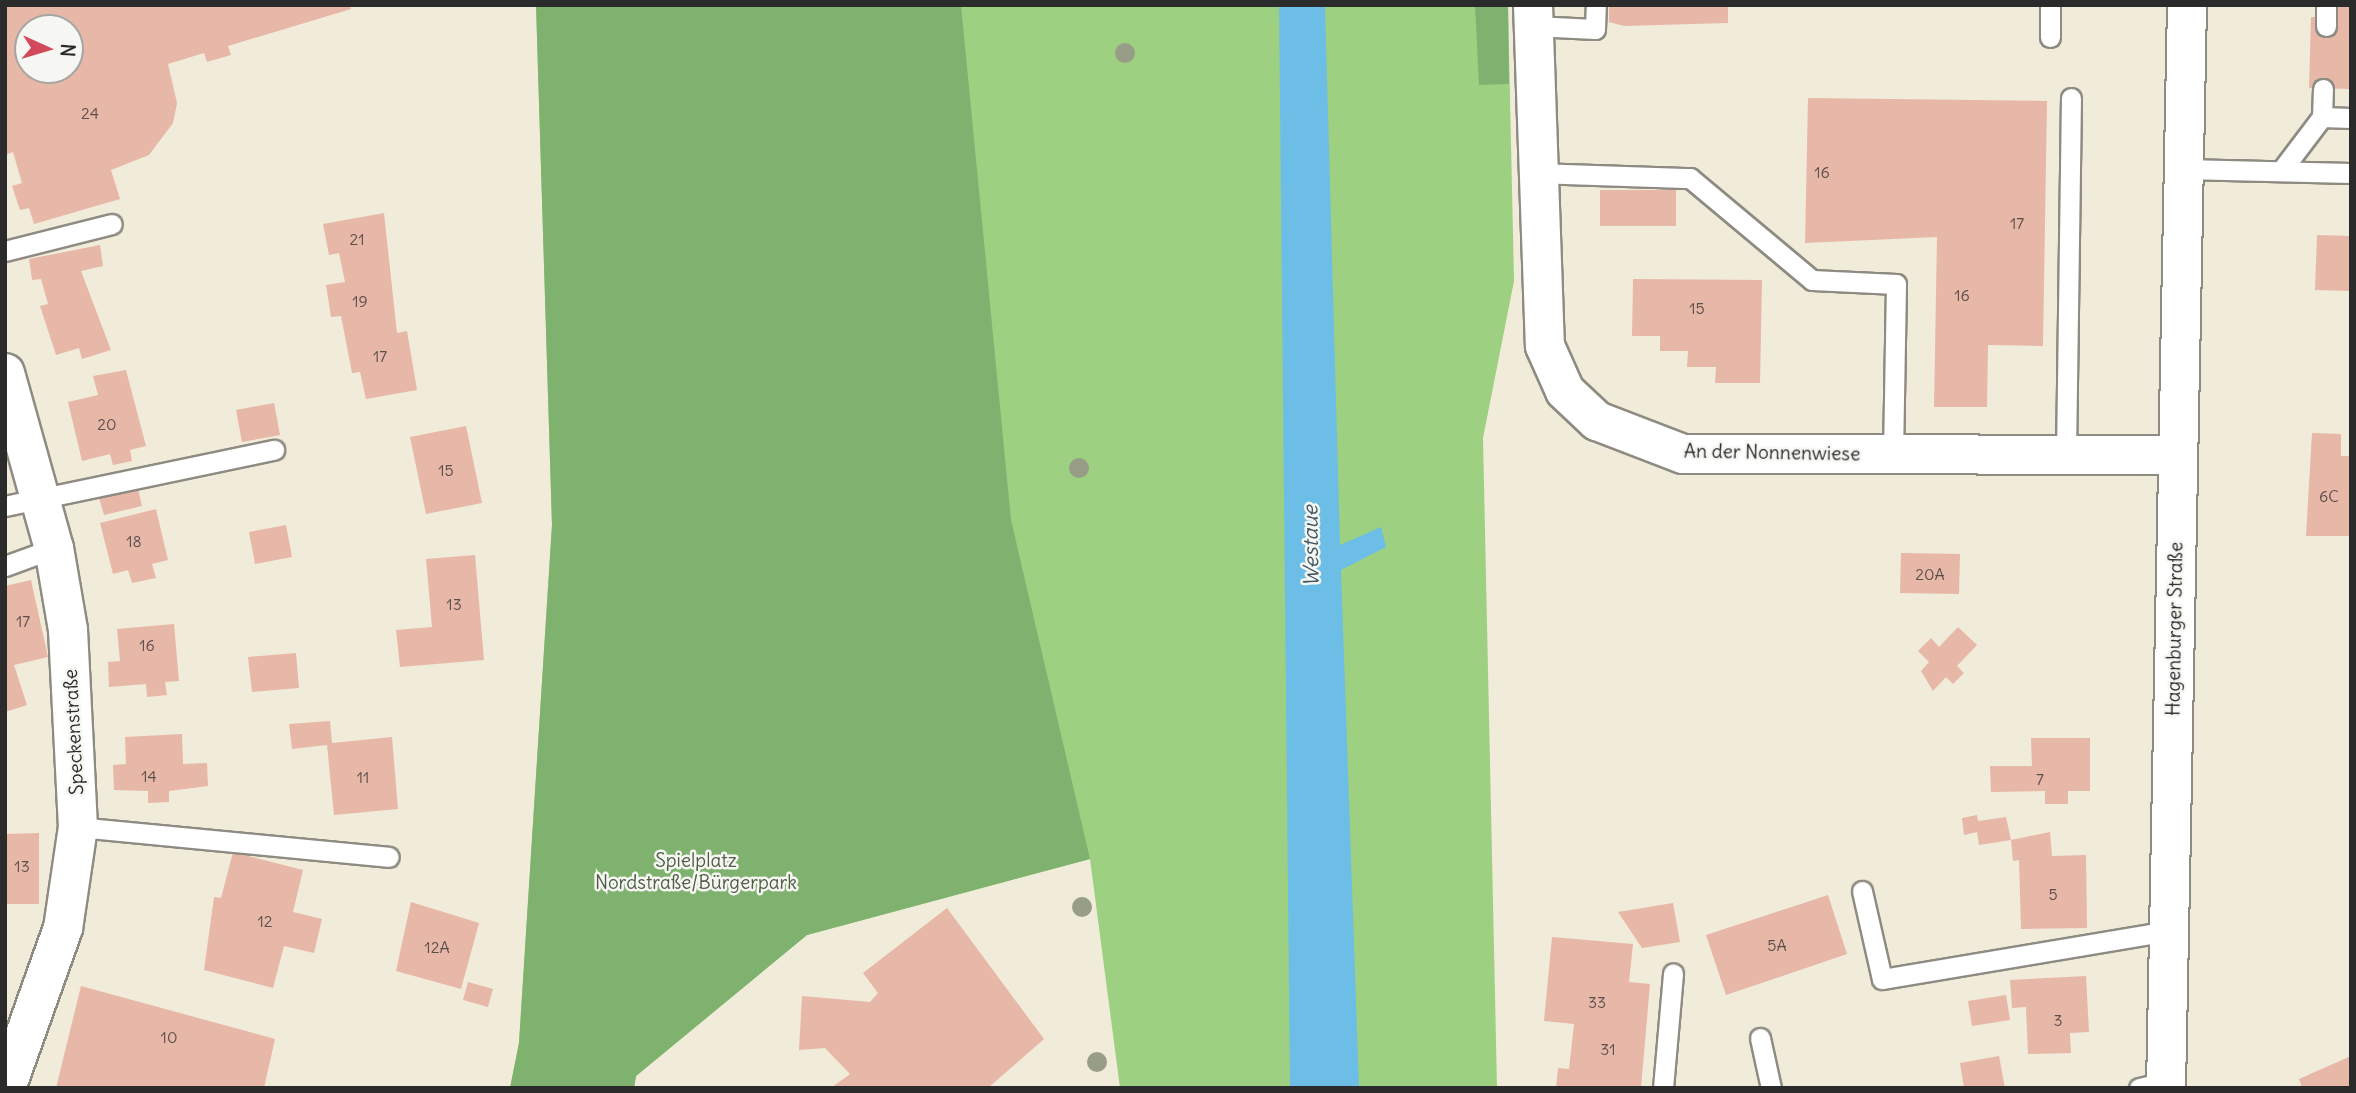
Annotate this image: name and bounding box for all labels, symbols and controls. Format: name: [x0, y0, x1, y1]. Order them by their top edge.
north arrow: [14, 14, 84, 84]
text: N: [56, 43, 80, 58]
house number: 24: [81, 103, 99, 123]
house number: 16: [1814, 162, 1830, 182]
house number: 17: [2010, 213, 2024, 233]
house number: 21: [349, 229, 365, 249]
house number: 16: [1954, 285, 1970, 305]
house number: 19: [352, 291, 368, 311]
house number: 15: [1689, 298, 1705, 318]
house number: 17: [373, 346, 387, 366]
house number: 20: [97, 414, 117, 434]
street label: An der Nonnenwiese: [1684, 440, 1860, 466]
house number: 15: [438, 460, 454, 480]
house number: 6C: [2319, 486, 2339, 506]
water label: Westaue: [1298, 505, 1324, 587]
house number: 18: [126, 531, 142, 551]
street label: Hagenburger Straße: [2162, 542, 2188, 716]
house number: 20A: [1915, 564, 1945, 584]
house number: 13: [446, 594, 462, 614]
house number: 17: [16, 611, 30, 631]
house number: 16: [139, 635, 155, 655]
street label: Speckenstraße: [59, 668, 89, 796]
house number: 14: [141, 766, 157, 786]
house number: 11: [357, 767, 369, 787]
house number: 7: [2036, 769, 2044, 789]
park label: Spielplatz Nordstraße/Bürgerpark: [595, 850, 797, 894]
house number: 13: [14, 856, 30, 876]
house number: 5: [2048, 884, 2058, 904]
house number: 12: [257, 911, 273, 931]
house number: 5A: [1767, 935, 1787, 955]
house number: 12A: [424, 937, 450, 957]
house number: 33: [1588, 992, 1606, 1012]
house number: 3: [2053, 1010, 2063, 1030]
house number: 10: [161, 1027, 177, 1047]
house number: 31: [1600, 1039, 1616, 1059]

